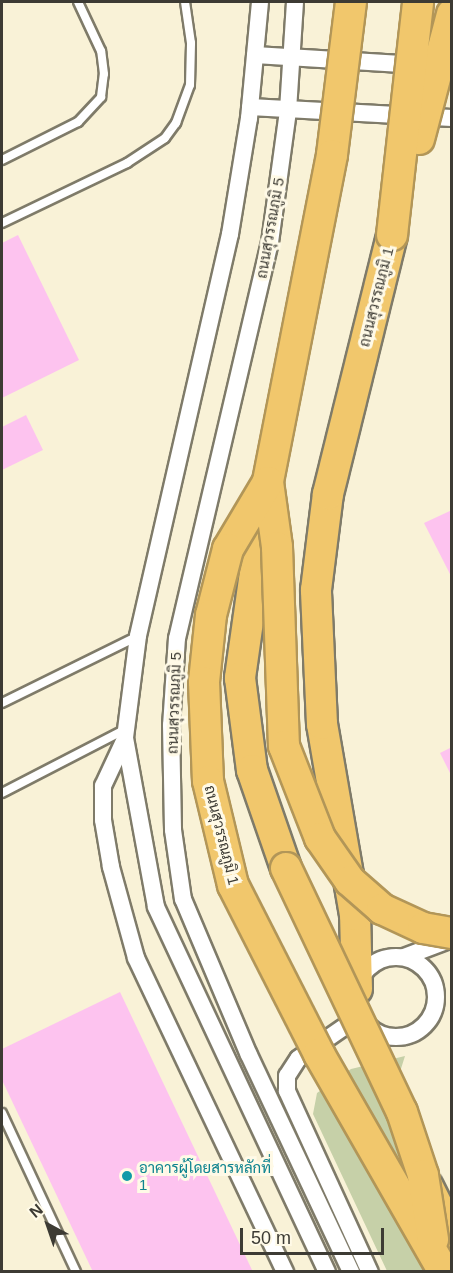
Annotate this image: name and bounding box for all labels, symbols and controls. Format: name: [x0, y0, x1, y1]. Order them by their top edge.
street label: ถนนสุวรรณภูมิ 5: [252, 176, 288, 280]
street label: ถนนสุวรรณภูมิ 1: [355, 245, 397, 349]
street label: ถนนสุวรรณภูมิ 5: [163, 652, 185, 754]
street label: ถนนสุวรรณภูมิ 1: [201, 783, 243, 887]
place label: อาคารผู้โดยสารหลักที่ 1: [139, 1158, 271, 1193]
marker: อาคารผู้โดยสารหลักที่ 1: [120, 1169, 134, 1183]
north arrow: [18, 1195, 78, 1255]
text: N: [26, 1201, 46, 1221]
scale bar: [243, 1216, 387, 1254]
text: 50 m: [251, 1228, 291, 1248]

